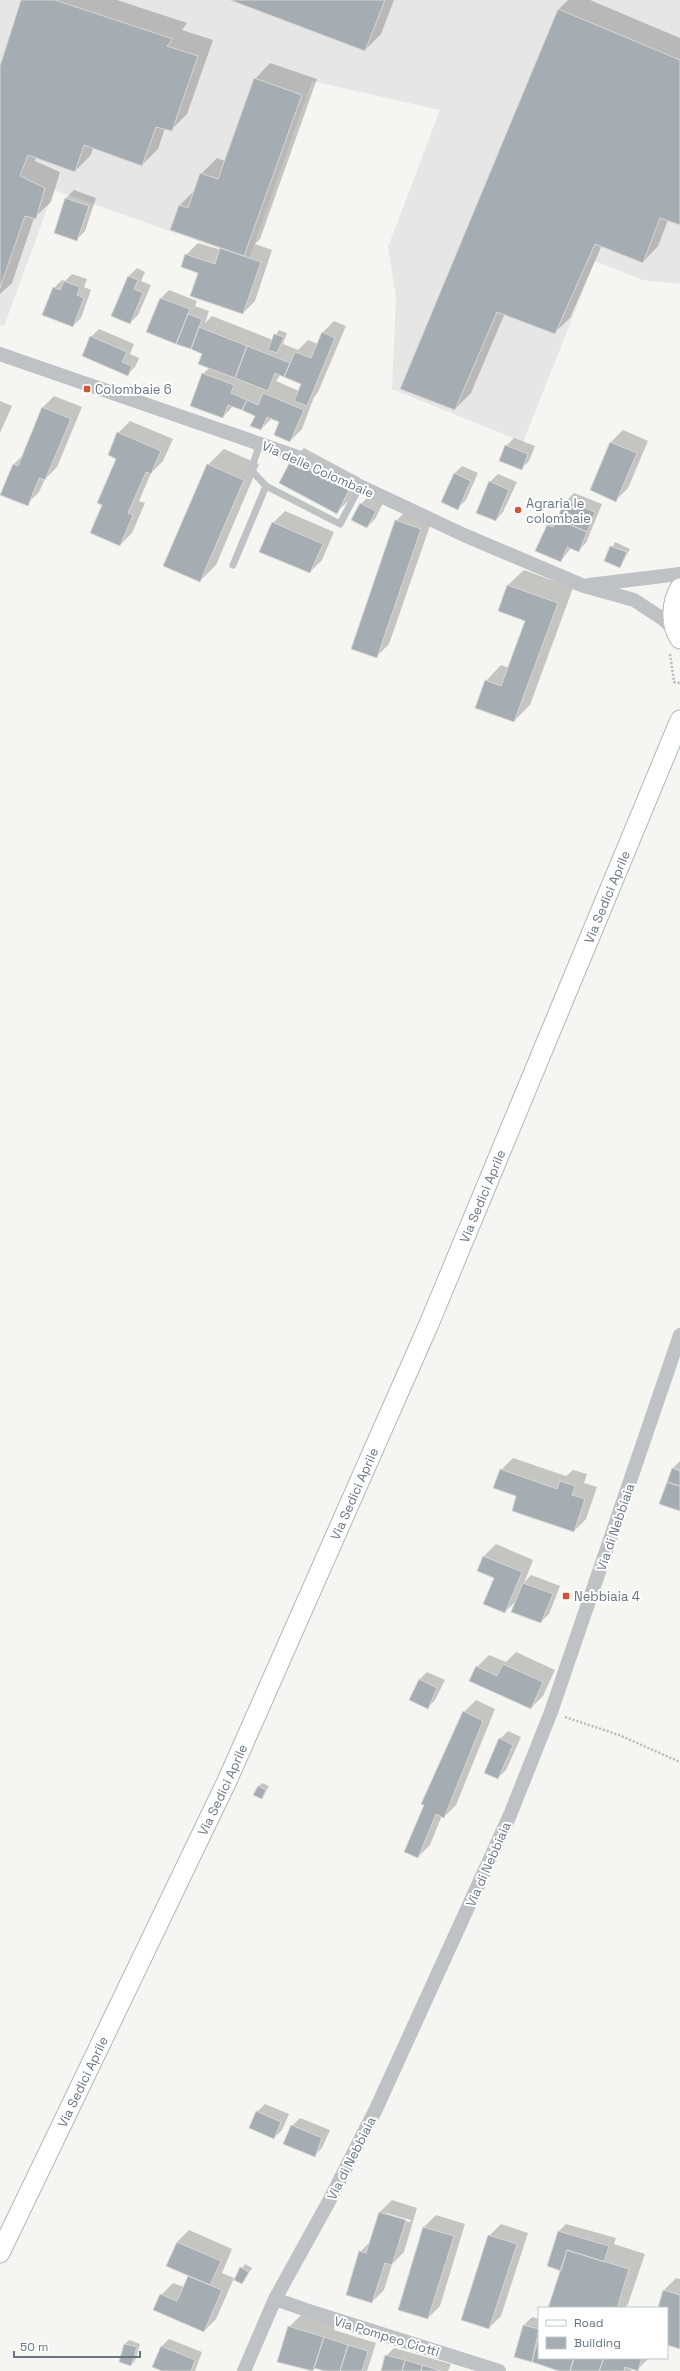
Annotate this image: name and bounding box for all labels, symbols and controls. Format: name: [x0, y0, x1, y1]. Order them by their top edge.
place label: Colombaie 6: [95, 381, 172, 398]
marker: Colombaie 6: [82, 384, 92, 394]
street label: Via delle Colombaie: [259, 437, 377, 502]
place label: Agraria le colombaie: [526, 495, 591, 527]
marker: Agraria le colombaie: [513, 505, 523, 515]
street label: Via Sedici Aprile: [580, 848, 634, 946]
street label: Via Sedici Aprile: [456, 1147, 509, 1245]
street label: Via Sedici Aprile: [327, 1445, 382, 1543]
street label: Via di Nebbiaia: [593, 1481, 639, 1573]
place label: Nebbiaia 4: [574, 1588, 640, 1605]
marker: Nebbiaia 4: [561, 1591, 571, 1601]
street label: Via Sedici Aprile: [194, 1741, 251, 1838]
street label: Via di Nebbiaia: [462, 1819, 515, 1909]
street label: Via Sedici Aprile: [54, 2034, 112, 2130]
street label: Via di Nebbiaia: [323, 2113, 380, 2203]
legend: [538, 2307, 668, 2359]
street label: Via Pompeo Ciotti: [332, 2312, 442, 2361]
text: Road: [574, 2315, 603, 2331]
scale bar: [14, 2333, 140, 2359]
text: Building: [574, 2335, 621, 2351]
text: 50 m: [20, 2339, 48, 2355]

